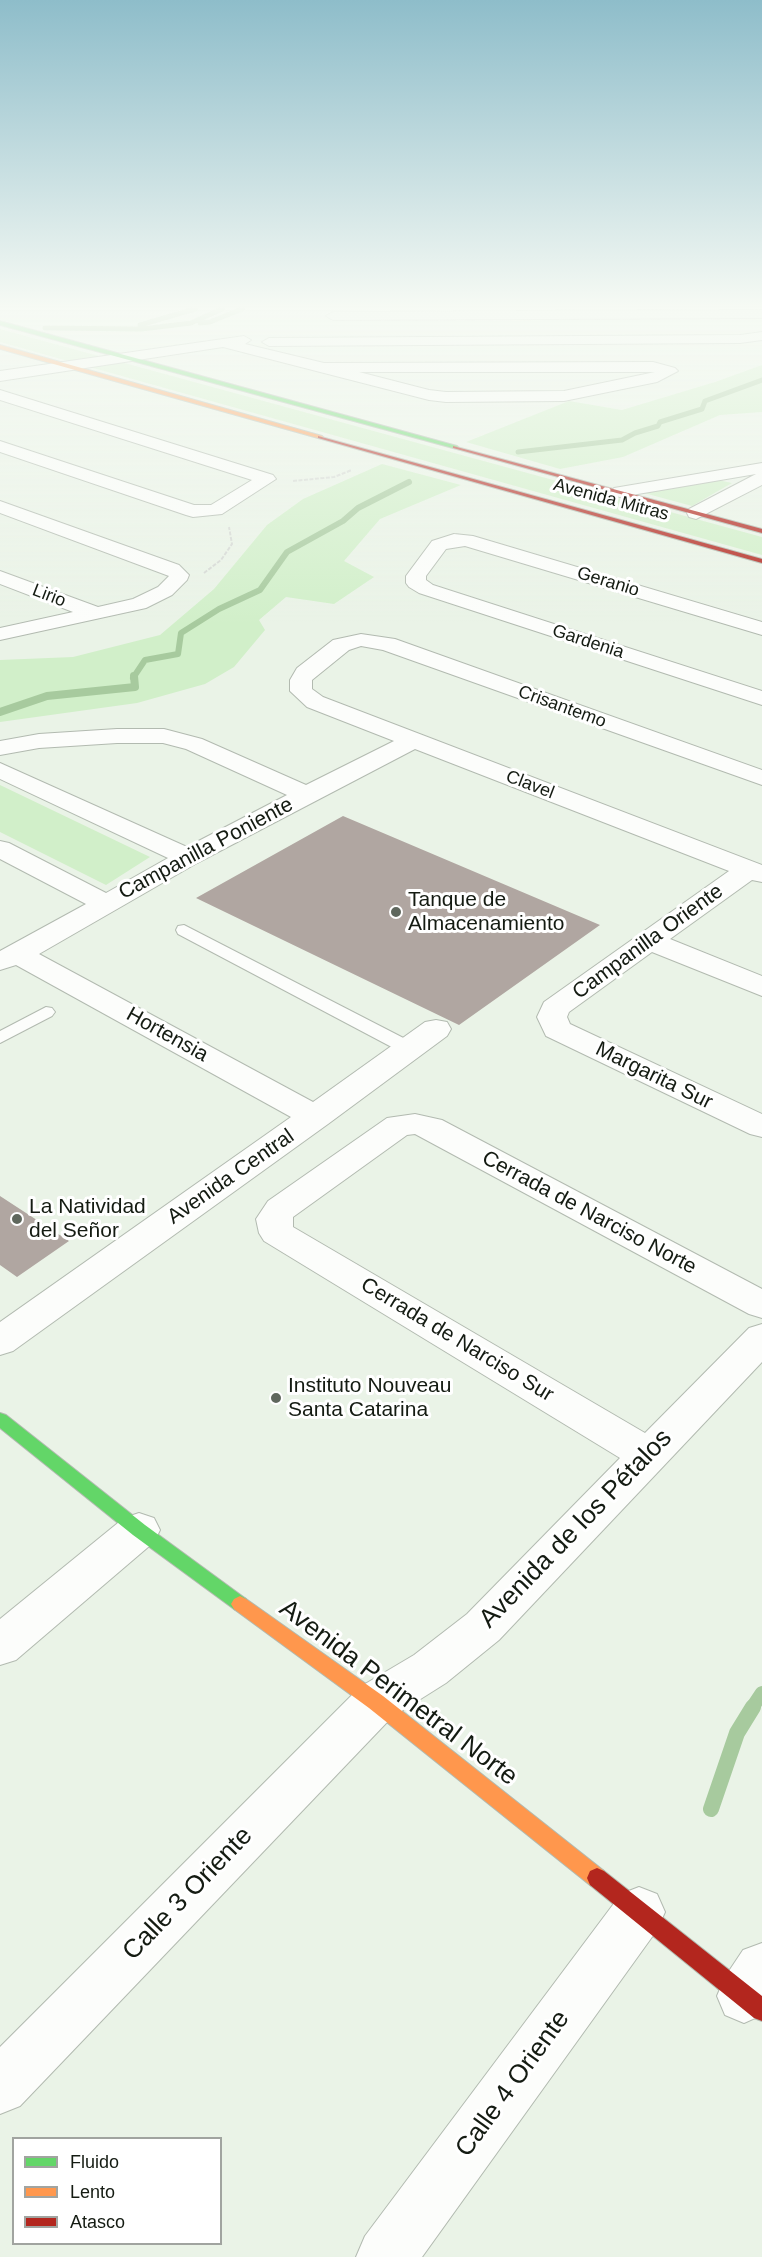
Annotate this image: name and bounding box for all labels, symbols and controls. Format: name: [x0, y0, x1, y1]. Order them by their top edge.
street label: Avenida Mitras: [551, 474, 671, 526]
street label: Geranio: [574, 562, 642, 602]
street label: Lirio: [29, 580, 69, 612]
street label: Gardenia: [549, 620, 627, 664]
street label: Crisantemo: [515, 681, 609, 733]
street label: Clavel: [503, 766, 557, 804]
street label: Campanilla Poniente: [115, 792, 297, 906]
street label: Campanilla Oriente: [568, 879, 728, 1005]
place label: Tanque de Almacenamiento: [408, 887, 564, 937]
marker: Tanque de Almacenamiento: [389, 905, 403, 919]
street label: Hortensia: [122, 1002, 212, 1068]
street label: Margarita Sur: [591, 1037, 717, 1115]
street label: Avenida Central: [163, 1124, 299, 1230]
street label: Cerrada de Narciso Norte: [477, 1146, 701, 1280]
place label: La Natividad del Señor: [29, 1194, 146, 1244]
marker: La Natividad del Señor: [10, 1212, 24, 1226]
street label: Cerrada de Narciso Sur: [356, 1272, 558, 1408]
place label: Instituto Nouveau Santa Catarina: [288, 1373, 451, 1423]
marker: Instituto Nouveau Santa Catarina: [269, 1391, 283, 1405]
street label: Avenida de los Pétalos: [473, 1423, 679, 1635]
street label: Avenida Perimetral Norte: [273, 1593, 523, 1793]
street label: Calle 3 Oriente: [117, 1821, 259, 1967]
street label: Calle 4 Oriente: [449, 2005, 577, 2163]
legend: [12, 2137, 222, 2245]
text: Fluido: [70, 2152, 119, 2172]
text: Lento: [70, 2182, 115, 2202]
text: Atasco: [70, 2212, 125, 2232]

